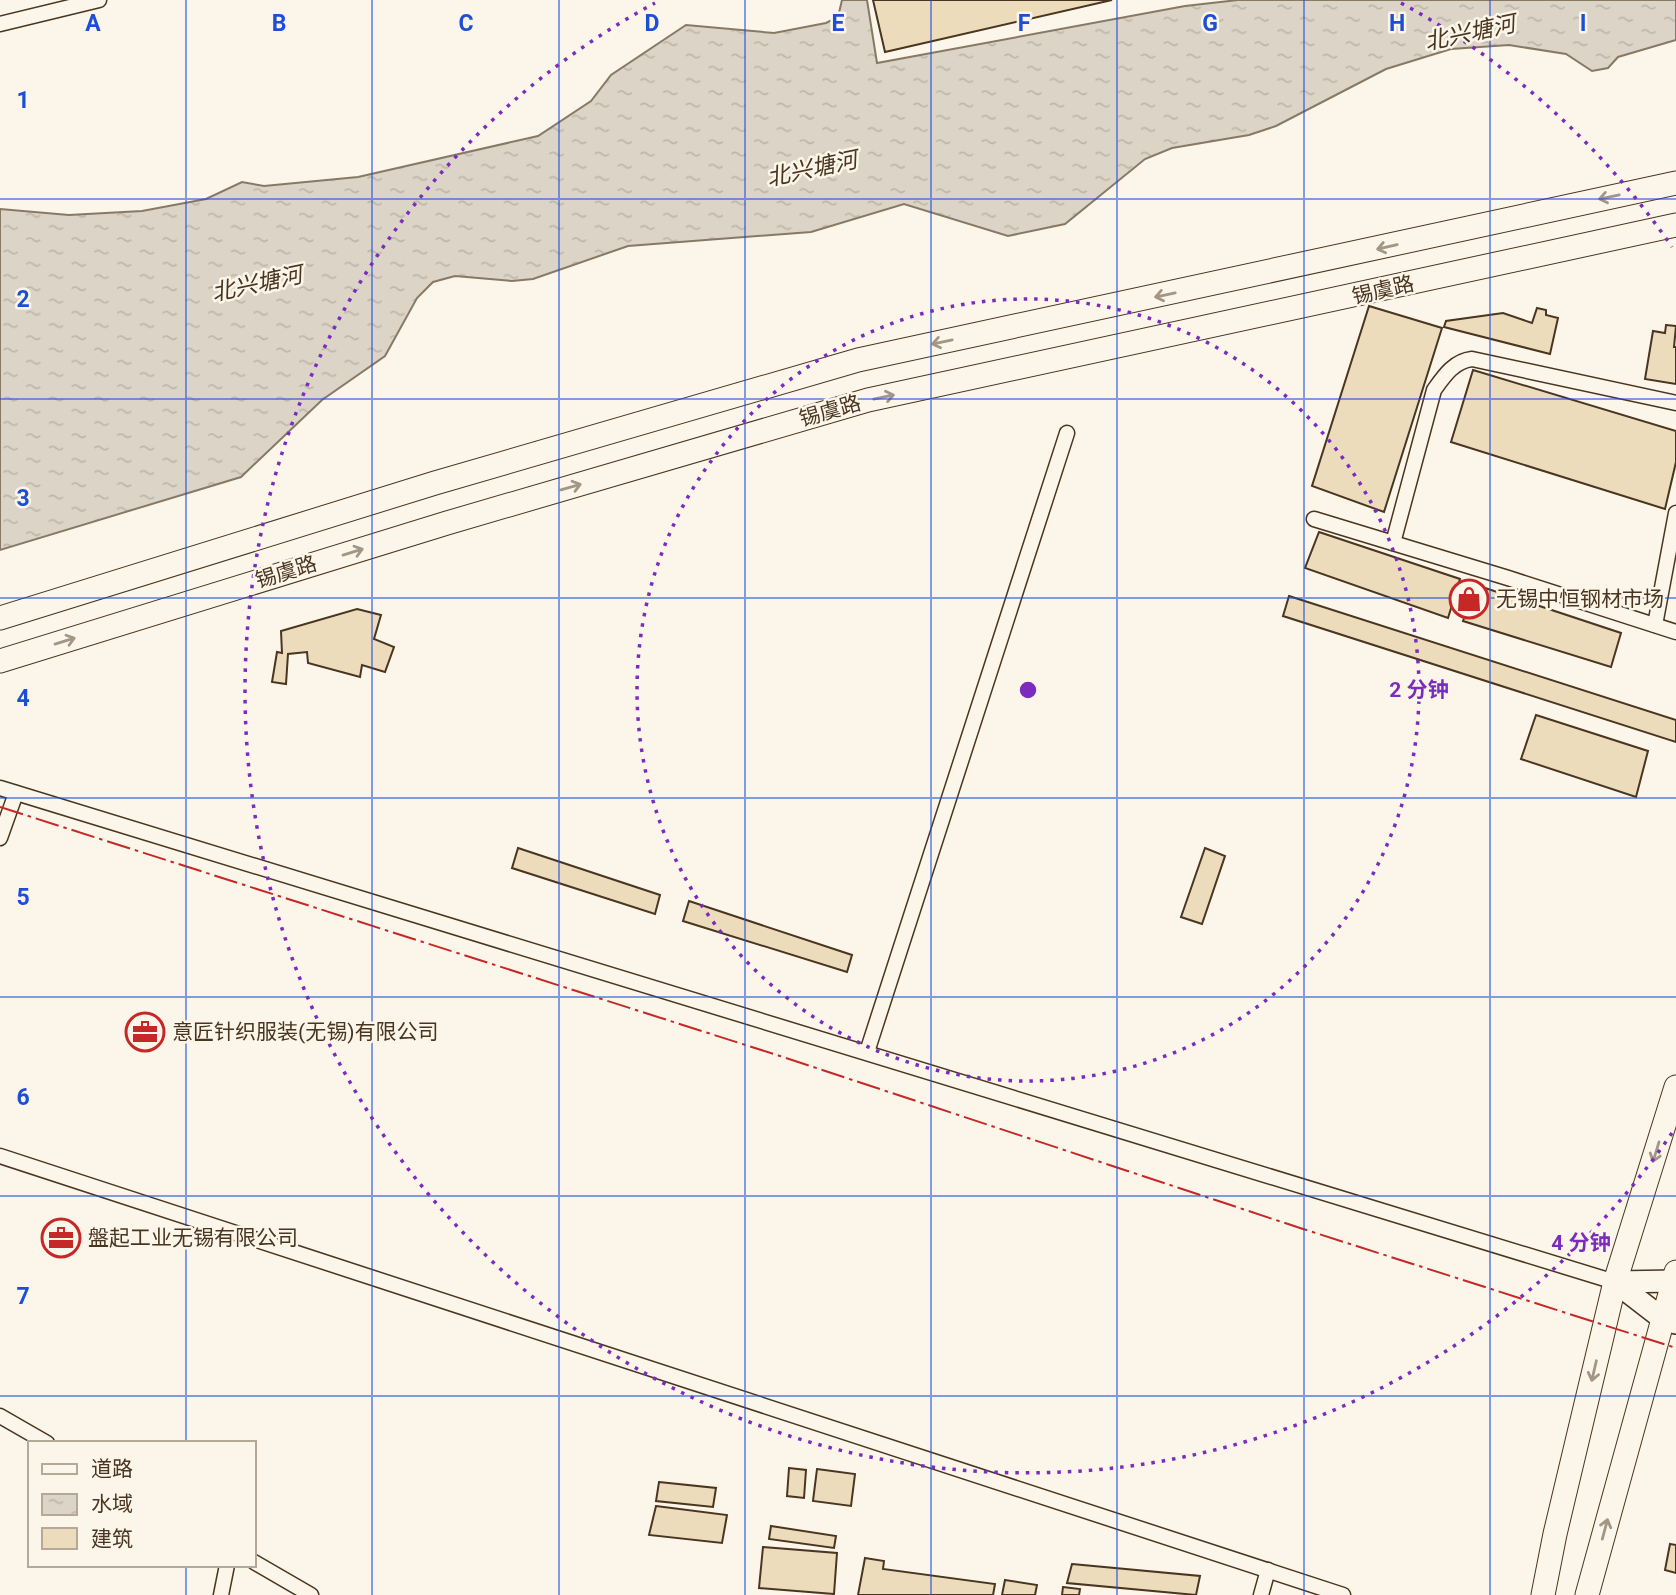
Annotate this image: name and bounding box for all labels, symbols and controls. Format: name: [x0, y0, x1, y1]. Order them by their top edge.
water label: 北兴塘河: [1422, 9, 1522, 56]
text: A: [85, 10, 101, 37]
text: B: [272, 10, 286, 37]
text: C: [458, 10, 474, 37]
text: D: [645, 10, 659, 37]
text: E: [832, 10, 845, 37]
text: F: [1018, 10, 1031, 37]
text: G: [1202, 10, 1218, 37]
text: H: [1389, 10, 1405, 37]
text: I: [1580, 10, 1586, 37]
text: 1: [16, 87, 30, 114]
water label: 北兴塘河: [764, 145, 864, 192]
one-way arrow: [1598, 190, 1621, 204]
one-way arrow: [1376, 240, 1399, 254]
water label: 北兴塘河: [209, 260, 309, 307]
street label: 锡虞路: [1350, 271, 1416, 309]
text: 2: [16, 286, 30, 313]
one-way arrow: [1154, 289, 1177, 302]
one-way arrow: [931, 336, 954, 350]
one-way arrow: [872, 390, 895, 403]
street label: 锡虞路: [796, 391, 864, 431]
one-way arrow: [560, 479, 582, 492]
text: 3: [16, 485, 30, 512]
one-way arrow: [342, 545, 364, 558]
street label: 锡虞路: [252, 551, 320, 593]
shop icon: 无锡中恒钢材市场: [1448, 578, 1490, 620]
place label: 无锡中恒钢材市场: [1496, 587, 1664, 611]
one-way arrow: [54, 633, 76, 646]
centre of rings: [1016, 678, 1040, 702]
text: 2 分钟: [1389, 678, 1449, 702]
text: 4: [16, 685, 30, 712]
text: 5: [16, 884, 30, 911]
office icon: 意匠针织服装(无锡)有限公司: [124, 1011, 166, 1053]
place label: 意匠针织服装(无锡)有限公司: [172, 1020, 439, 1044]
text: 6: [16, 1084, 30, 1111]
one-way arrow: [1648, 1141, 1661, 1163]
office icon: 盤起工业无锡有限公司: [40, 1217, 82, 1259]
place label: 盤起工业无锡有限公司: [88, 1226, 298, 1250]
text: 4 分钟: [1551, 1231, 1611, 1255]
text: 7: [16, 1283, 30, 1310]
one-way arrow: [1587, 1359, 1600, 1382]
legend: [28, 1441, 256, 1567]
text: 道路: [91, 1457, 133, 1481]
text: 水域: [91, 1492, 133, 1516]
one-way arrow: [1600, 1518, 1613, 1540]
text: 建筑: [91, 1527, 133, 1551]

